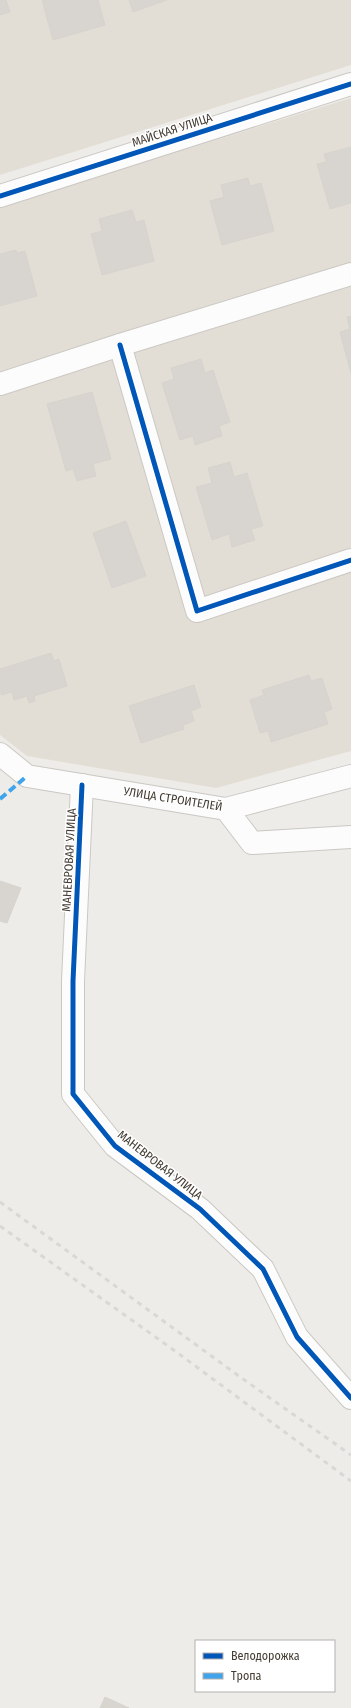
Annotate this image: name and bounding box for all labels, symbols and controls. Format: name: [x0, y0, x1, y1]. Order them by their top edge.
street label: МАЙСКАЯ УЛИЦА: [130, 109, 215, 150]
street label: УЛИЦА СТРОИТЕЛЕЙ: [121, 783, 224, 814]
street label: МАНЕВРОВАЯ УЛИЦА: [59, 807, 79, 912]
street label: МАНЕВРОВАЯ УЛИЦА: [115, 1128, 206, 1203]
legend: [195, 1640, 335, 1692]
text: Велодорожка: [231, 1649, 300, 1663]
text: Тропа: [231, 1669, 262, 1683]

